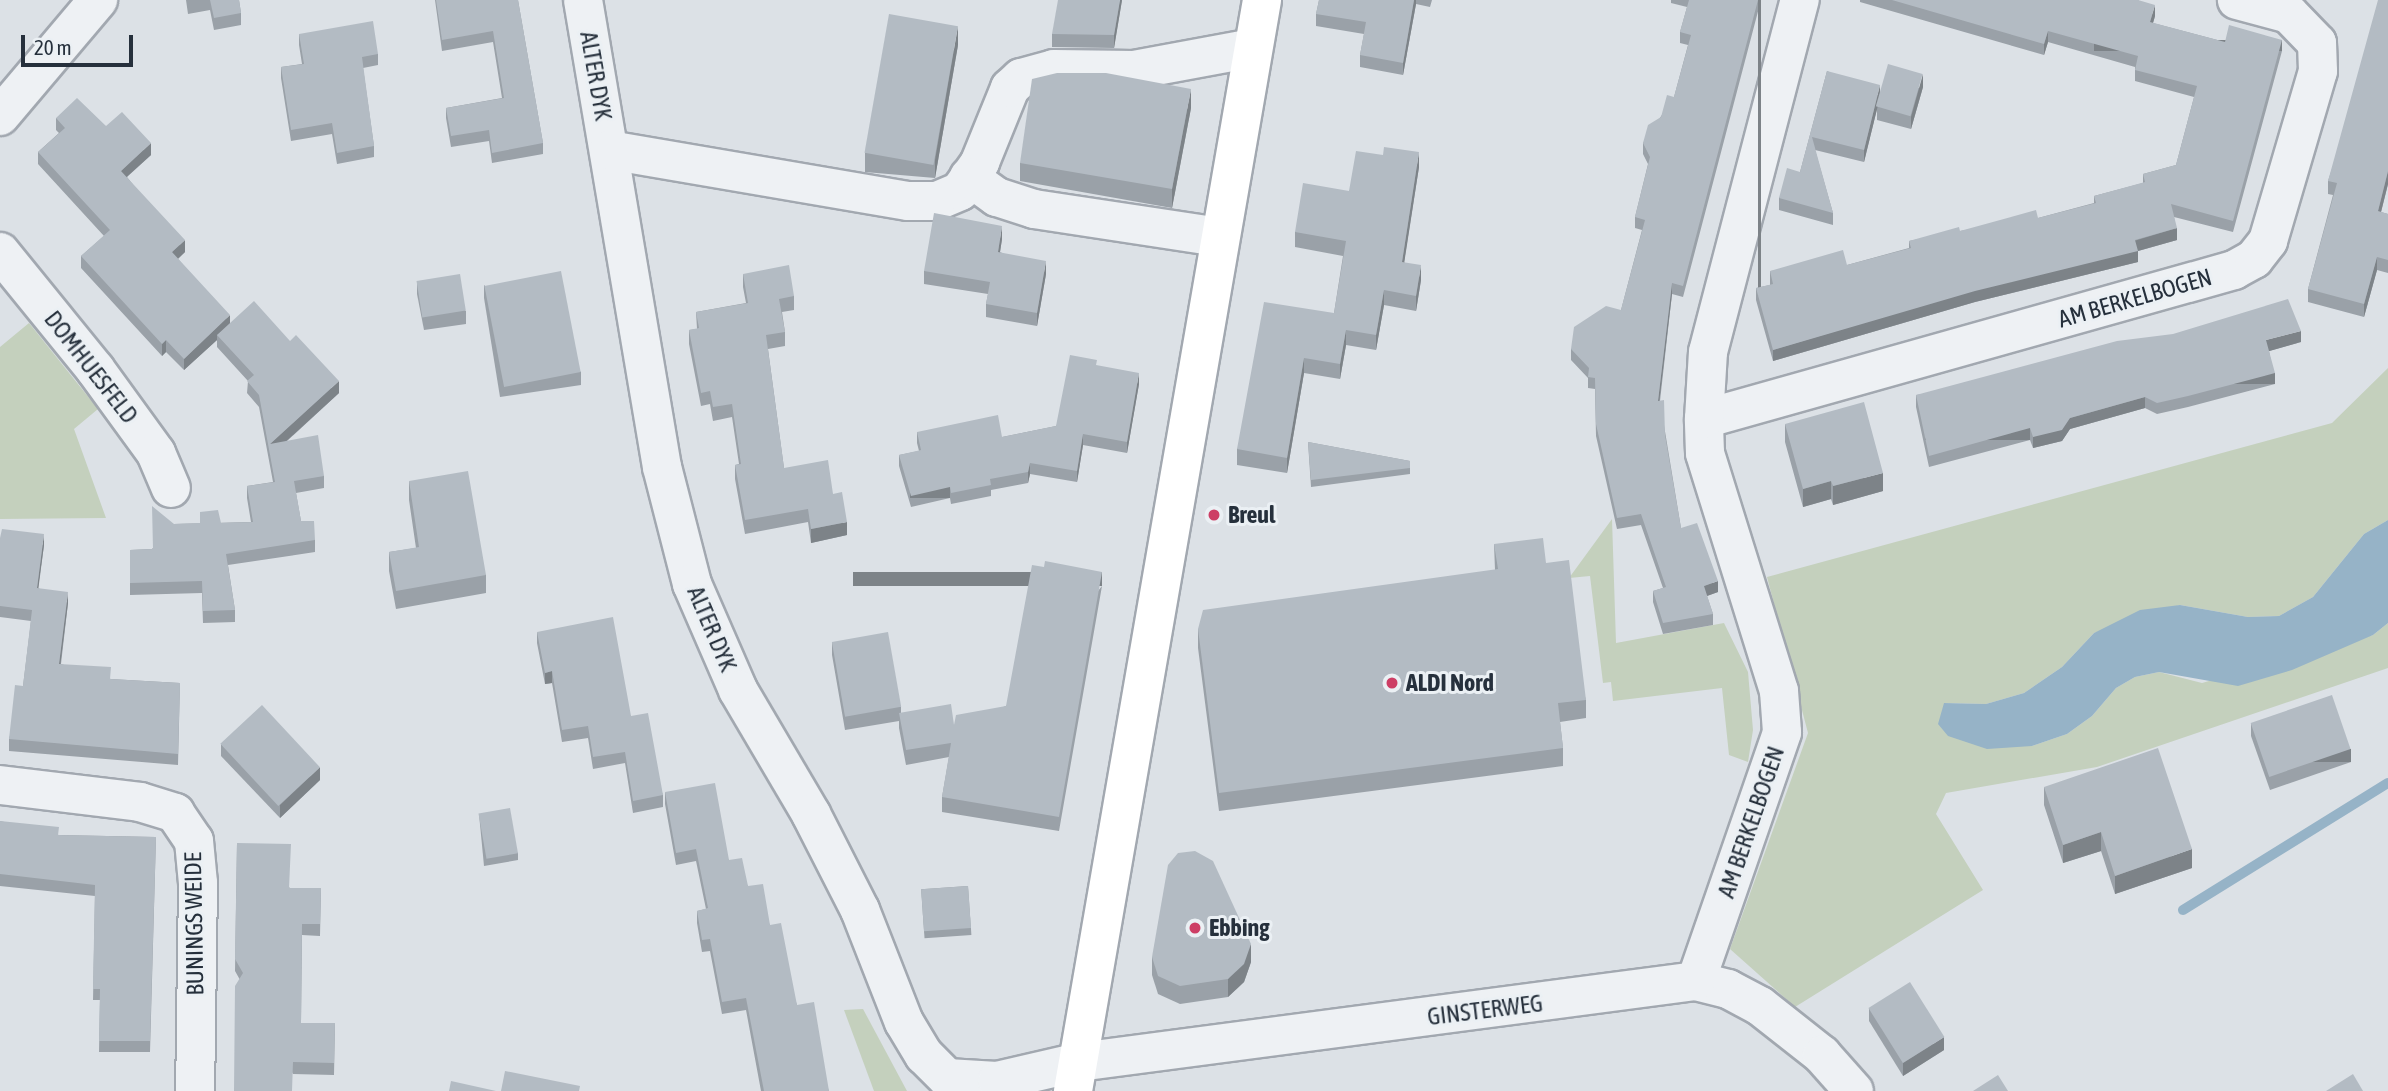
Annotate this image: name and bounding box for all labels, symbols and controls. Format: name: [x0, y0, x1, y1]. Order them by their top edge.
scale bar: [24, 21, 136, 65]
street label: ALTER DYK: [574, 29, 618, 123]
text: 20 m: [34, 35, 72, 59]
street label: AM BERKELBOGEN: [2055, 262, 2215, 334]
street label: DOMHUESFELD: [38, 305, 144, 429]
place label: Breul: [1228, 501, 1275, 529]
marker: Breul: [1206, 507, 1222, 523]
street label: ALTER DYK: [681, 582, 743, 676]
place label: ALDI Nord: [1406, 669, 1494, 697]
marker: ALDI Nord: [1384, 675, 1400, 691]
street label: AM BERKELBOGEN: [1712, 742, 1790, 902]
street label: BUNINGS WEIDE: [178, 852, 210, 996]
place label: Ebbing: [1209, 914, 1269, 942]
marker: Ebbing: [1187, 920, 1203, 936]
street label: GINSTERWEG: [1426, 989, 1544, 1031]

